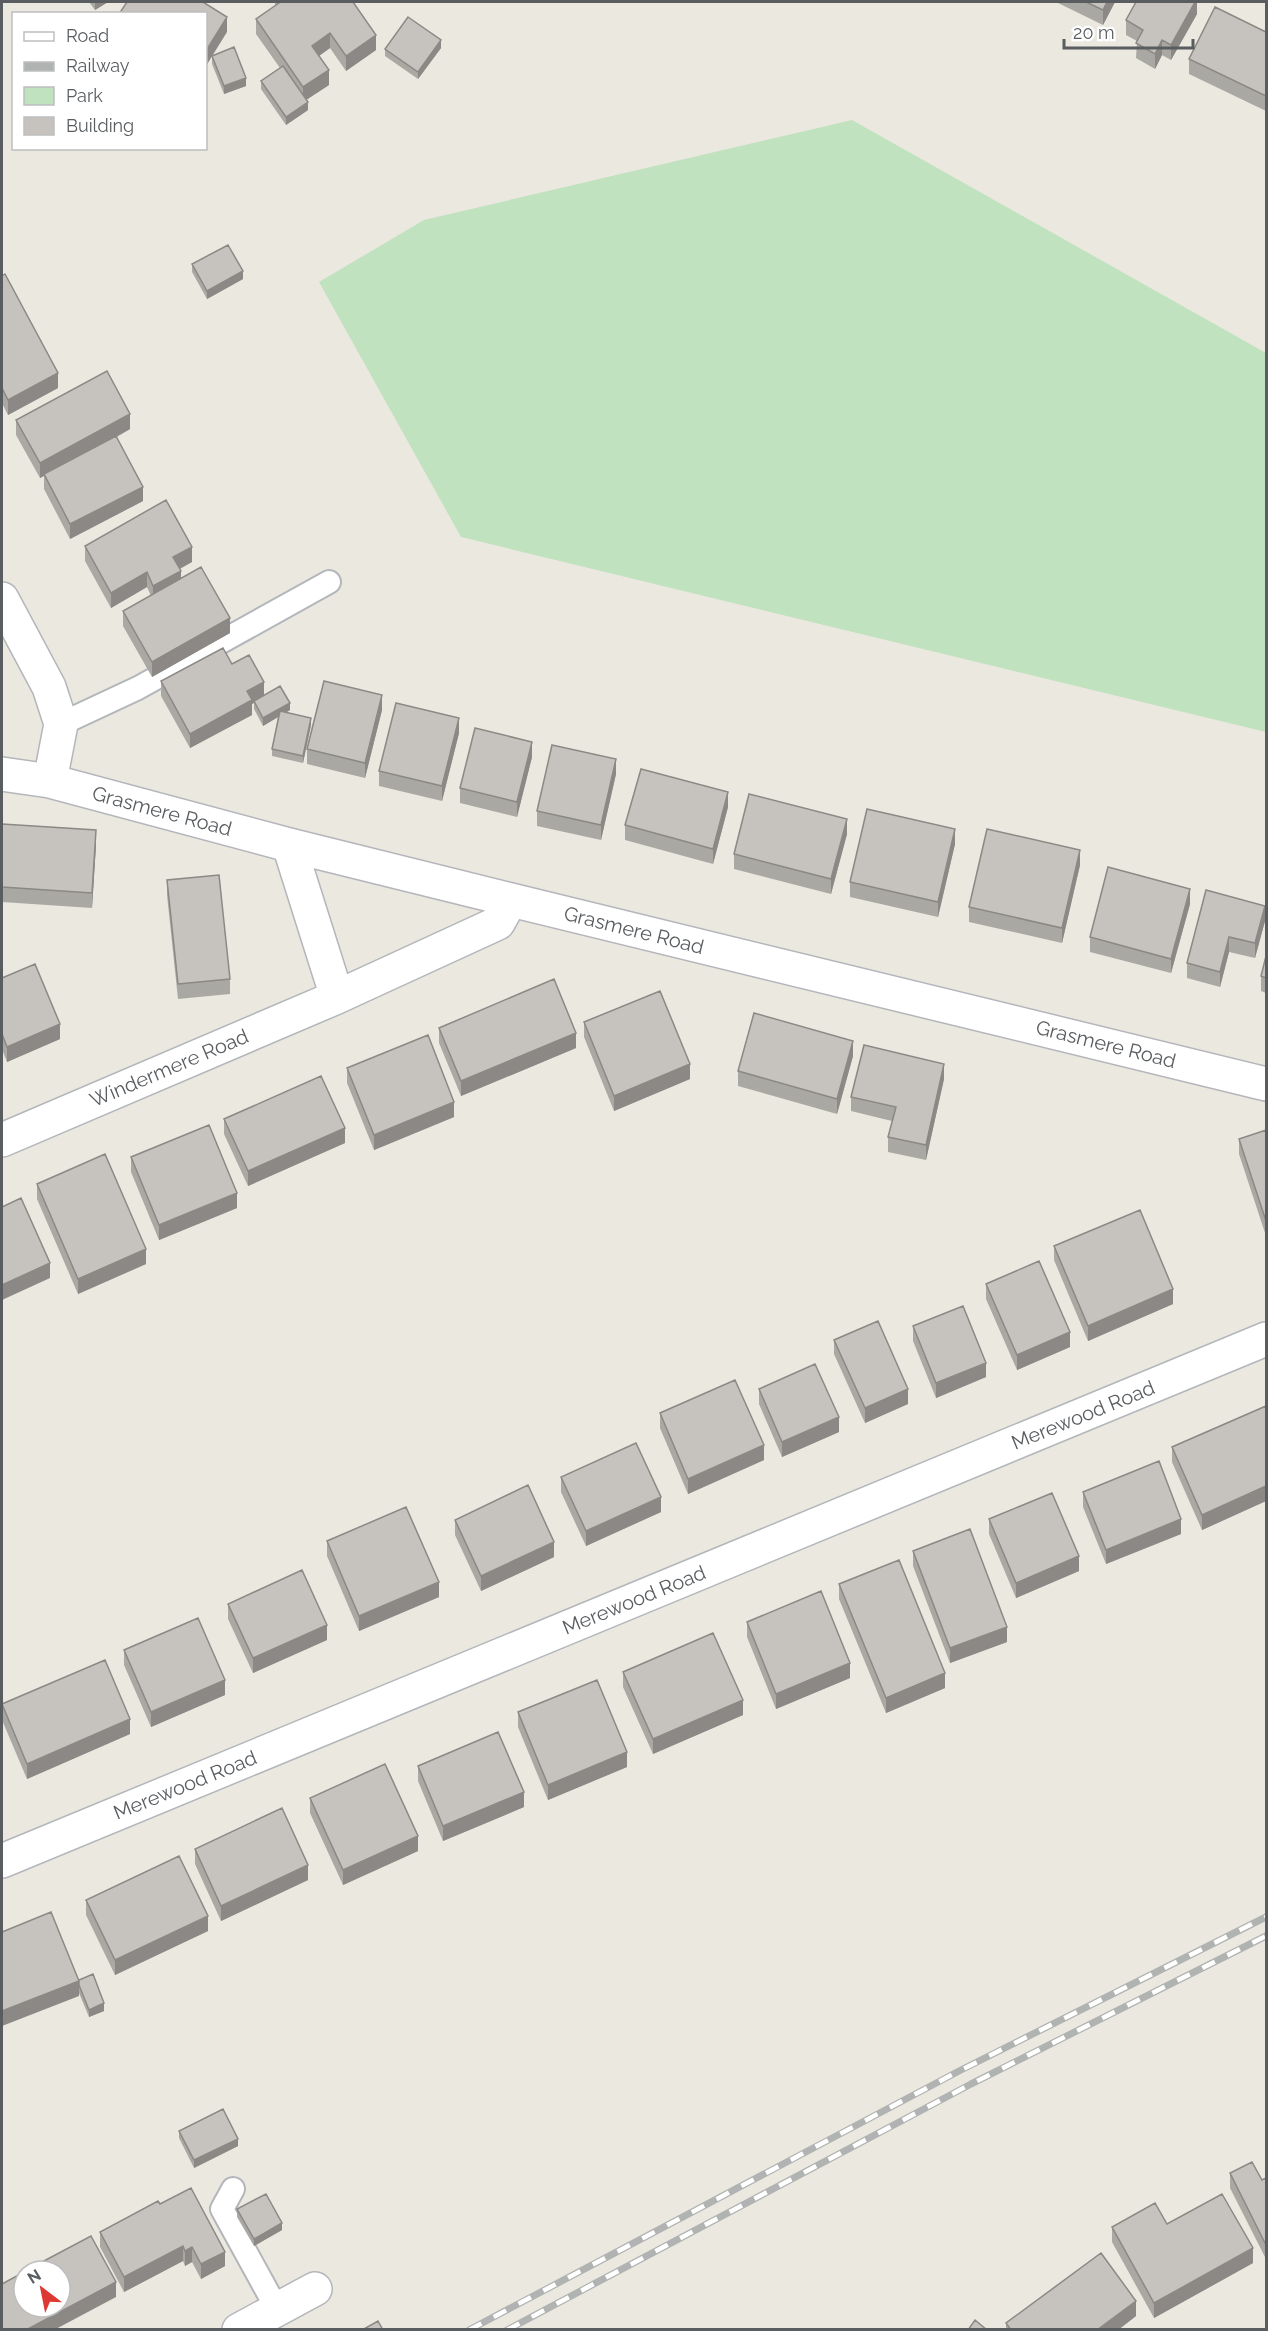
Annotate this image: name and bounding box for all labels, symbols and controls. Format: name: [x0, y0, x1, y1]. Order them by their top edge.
legend: [12, 12, 207, 150]
scale bar: [1064, 12, 1193, 50]
text: 20 m: [1073, 22, 1115, 43]
text: Road: [66, 25, 109, 46]
text: Railway: [66, 55, 130, 76]
text: Park: [66, 85, 103, 106]
text: Building: [66, 115, 134, 136]
street label: Grasmere Road: [90, 781, 234, 841]
street label: Grasmere Road: [561, 901, 707, 959]
street label: Grasmere Road: [1033, 1015, 1179, 1073]
street label: Windermere Road: [86, 1024, 252, 1112]
street label: Merewood Road: [1008, 1375, 1158, 1455]
street label: Merewood Road: [559, 1560, 709, 1640]
street label: Merewood Road: [110, 1745, 260, 1825]
north arrow: [12, 2259, 72, 2319]
text: N: [24, 2265, 45, 2288]

